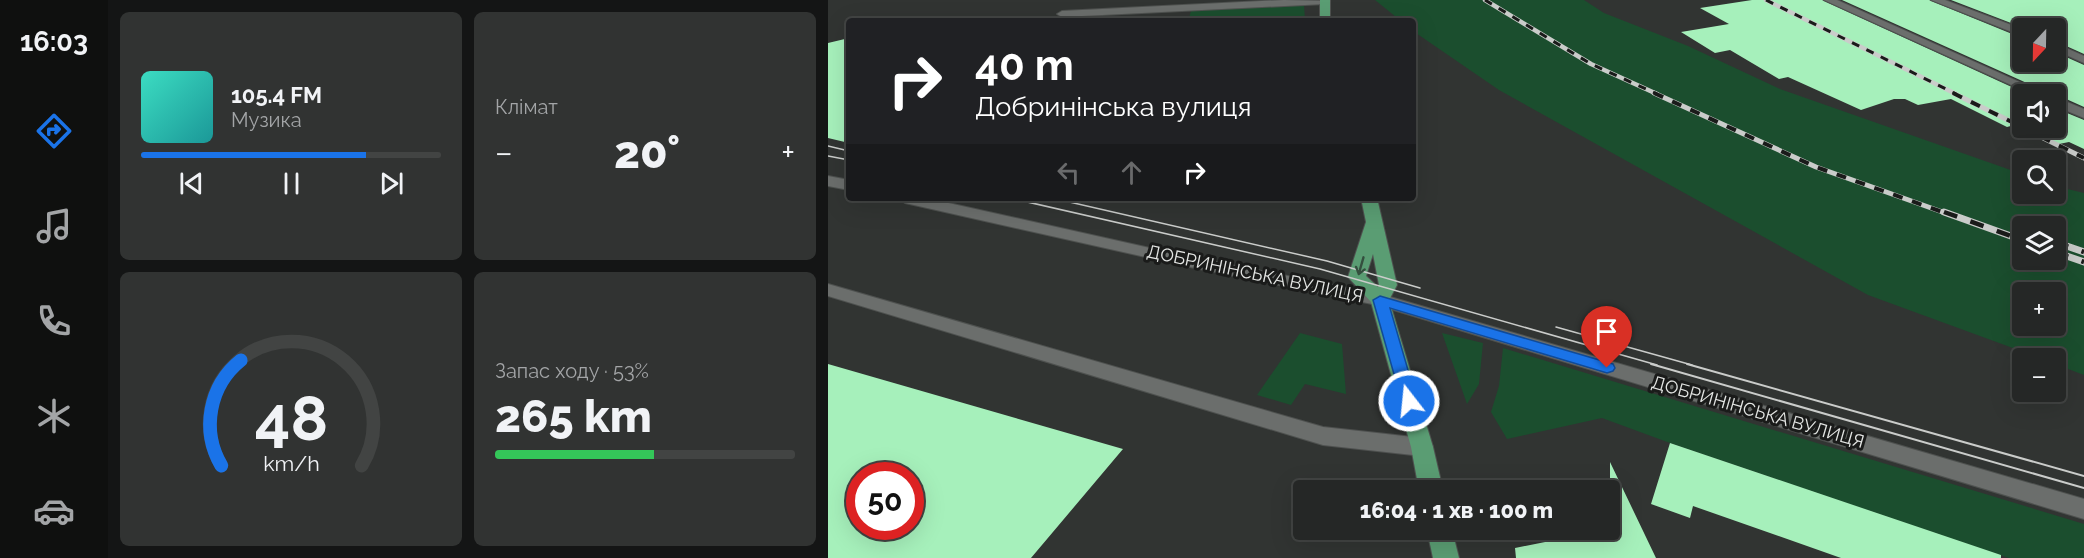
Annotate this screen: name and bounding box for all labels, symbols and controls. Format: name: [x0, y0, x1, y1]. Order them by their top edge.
north arrow: [2012, 18, 2066, 72]
map controls: [2012, 18, 2066, 402]
text: 16:03: [20, 26, 88, 57]
text: 40 m: [975, 41, 1074, 90]
icon: right: [876, 42, 954, 120]
text: 105.4 FM: [231, 82, 322, 108]
button: sound: [2012, 84, 2066, 138]
text: Добринінська вулиця: [975, 91, 1251, 122]
text: Клімат: [495, 95, 558, 119]
text: Музика: [231, 108, 302, 132]
icon: directions: [33, 110, 75, 152]
text: 20°: [614, 126, 680, 179]
text: −: [495, 133, 513, 172]
text: +: [781, 133, 795, 172]
button: search: [2012, 150, 2066, 204]
icon: left: [1052, 156, 1085, 189]
icon: ahead: [1115, 156, 1148, 189]
icon: right: [1178, 156, 1211, 189]
icon: previous: [175, 167, 208, 200]
icon: pause: [275, 167, 308, 200]
icon: next: [375, 167, 408, 200]
icon: music: [33, 205, 75, 247]
button: layers: [2012, 216, 2066, 270]
street label: ДОБРИНІНСЬКА ВУЛИЦЯ: [1145, 240, 1365, 307]
one-way arrow: [1355, 256, 1366, 275]
button: +: [2012, 282, 2066, 336]
icon: phone: [33, 300, 75, 342]
pin: [1581, 306, 1632, 368]
icon: arrive: [1590, 315, 1623, 348]
button: −: [2012, 348, 2066, 402]
text: Запас ходу · 53%: [495, 359, 649, 383]
position arrow: [1377, 369, 1441, 433]
street label: ДОБРИНІНСЬКА ВУЛИЦЯ: [1649, 371, 1867, 452]
text: 48: [254, 381, 328, 455]
text: 265 km: [495, 390, 652, 443]
icon: climate: [33, 395, 75, 437]
text: km/h: [263, 451, 319, 476]
speed limit sign: 50: [846, 462, 924, 540]
icon: car: [33, 490, 75, 532]
text: 16:04 · 1 хв · 100 m: [1360, 497, 1553, 523]

